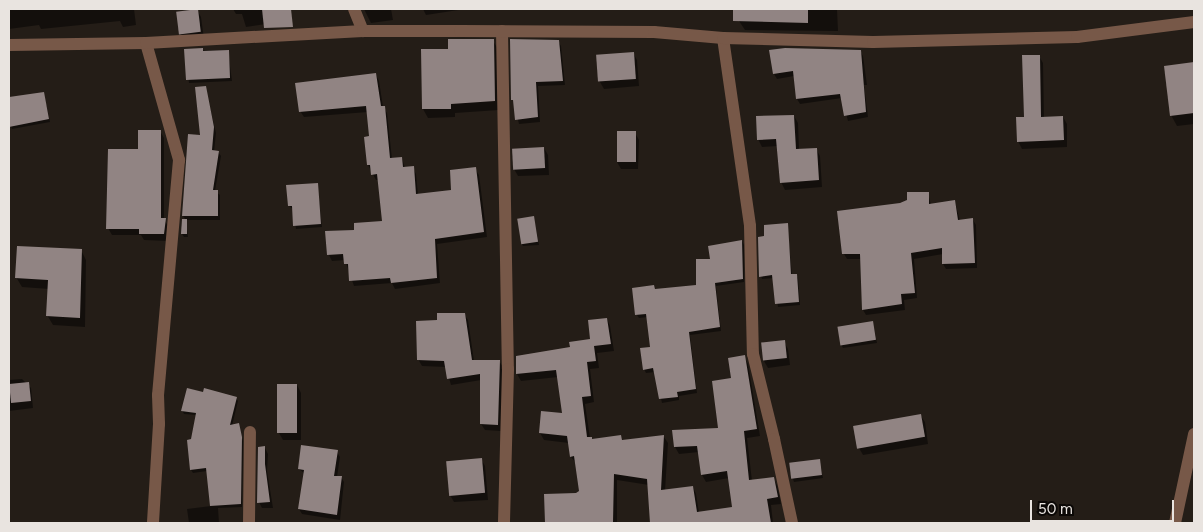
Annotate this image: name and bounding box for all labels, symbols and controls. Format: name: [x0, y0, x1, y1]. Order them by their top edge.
scale bar: [1033, 490, 1177, 522]
text: 50 m: [1038, 500, 1073, 518]

